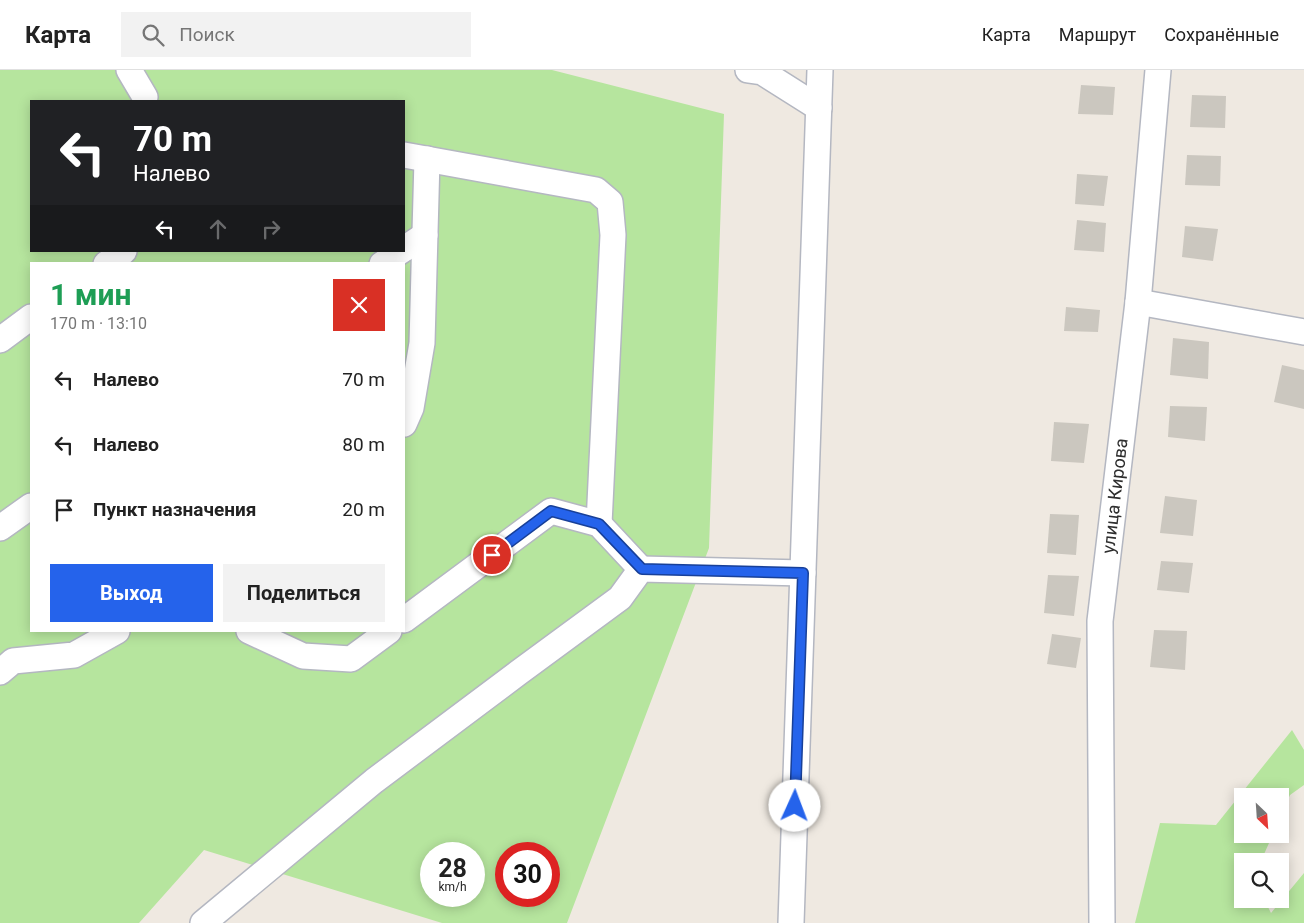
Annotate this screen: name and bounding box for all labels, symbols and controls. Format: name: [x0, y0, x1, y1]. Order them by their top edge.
search box: [121, 12, 471, 57]
text: Карта: [25, 21, 91, 49]
icon: search: [139, 21, 167, 49]
text: Поиск: [179, 23, 235, 46]
text: Карта: [982, 24, 1031, 45]
text: Маршрут: [1059, 24, 1136, 45]
text: Сохранённые: [1164, 24, 1279, 45]
text: 70 m: [133, 119, 212, 160]
icon: left: [50, 120, 115, 185]
text: Налево: [133, 161, 210, 186]
icon: left: [151, 215, 179, 243]
icon: ahead: [204, 215, 232, 243]
icon: right: [257, 215, 285, 243]
text: 1 мин: [50, 277, 131, 312]
button: close: [333, 279, 385, 331]
text: 170 m · 13:10: [50, 314, 147, 333]
icon: left: [50, 366, 78, 394]
text: Налево: [93, 368, 159, 391]
text: 70 m: [342, 368, 385, 391]
icon: left: [50, 431, 78, 459]
text: Налево: [93, 433, 159, 456]
text: 80 m: [342, 433, 385, 456]
street label: улица Кирова: [1097, 437, 1132, 555]
icon: arrive: [50, 496, 78, 524]
text: Пункт назначения: [93, 498, 256, 521]
text: 20 m: [342, 498, 385, 521]
pin: [471, 534, 513, 576]
icon: arrive: [478, 541, 506, 569]
button: Выход: [50, 564, 213, 622]
button: Поделиться: [223, 564, 385, 622]
position arrow: [768, 779, 820, 831]
north arrow: [1234, 788, 1289, 842]
map controls: [1234, 788, 1289, 908]
speed limit sign: 30: [495, 842, 560, 907]
button: search: [1234, 853, 1289, 908]
text: 28: [438, 854, 467, 883]
text: km/h: [438, 880, 467, 894]

